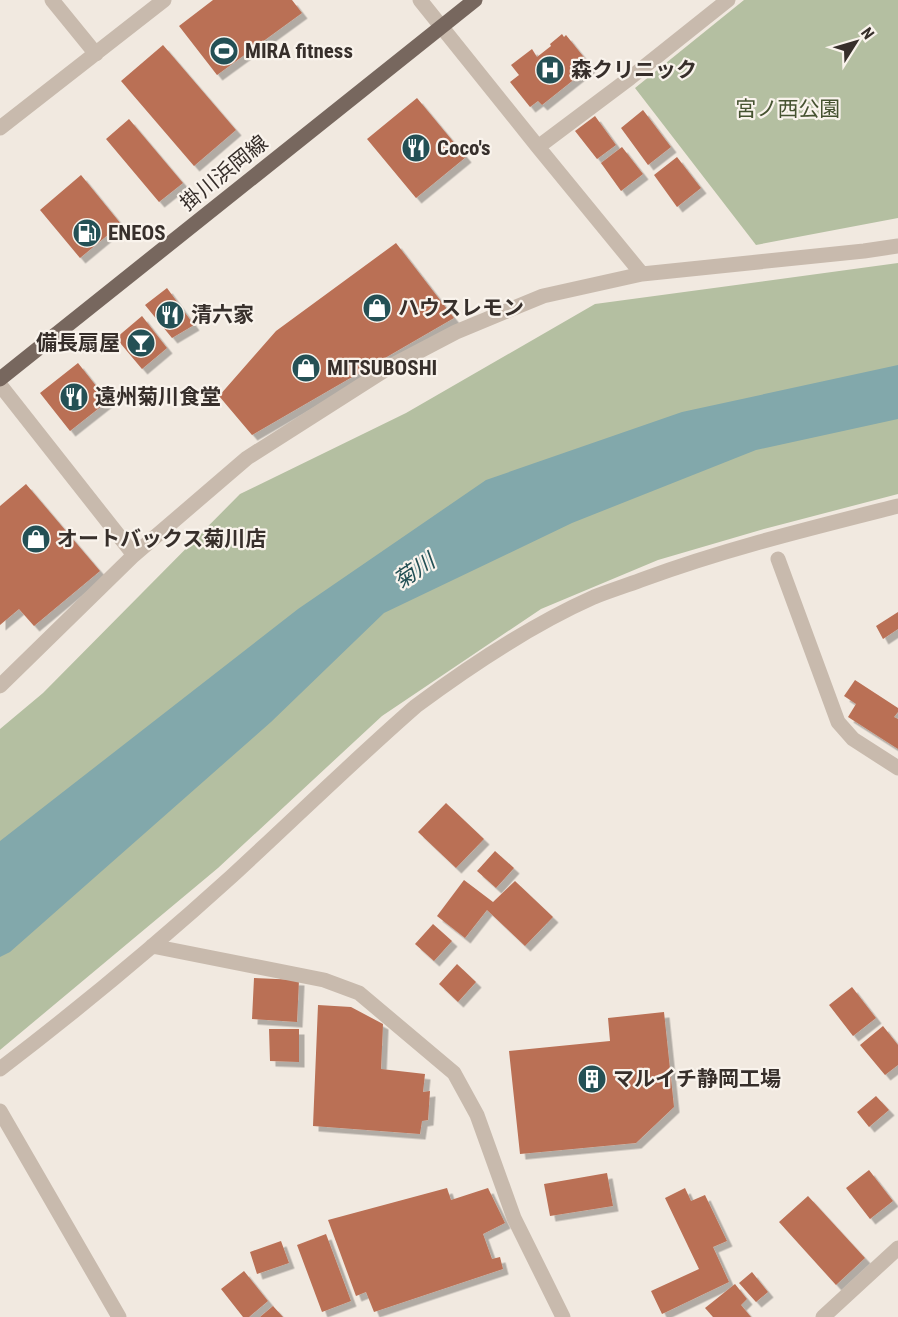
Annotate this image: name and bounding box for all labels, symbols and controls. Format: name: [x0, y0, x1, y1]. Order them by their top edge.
north arrow: [826, 12, 886, 72]
text: N: [857, 24, 878, 43]
sports icon: MIRA fitness: [208, 35, 240, 67]
place label: MIRA fitness: [245, 39, 353, 63]
hospital icon: 森クリニック: [534, 54, 566, 86]
place label: 森クリニック: [571, 58, 697, 82]
park label: 宮ノ西公園: [736, 97, 841, 121]
street label: 掛川浜岡線: [176, 131, 272, 215]
restaurant icon: Coco's: [400, 132, 432, 164]
place label: Coco's: [437, 136, 491, 160]
fuel station icon: ENEOS: [71, 217, 103, 249]
place label: ENEOS: [108, 221, 165, 245]
shop icon: ハウスレモン: [361, 292, 393, 324]
place label: ハウスレモン: [398, 296, 524, 320]
restaurant icon: 清六家: [154, 299, 186, 331]
place label: 清六家: [191, 303, 254, 327]
bar icon: 備長扇屋: [125, 327, 157, 359]
place label: 備長扇屋: [36, 331, 120, 355]
shop icon: MITSUBOSHI: [290, 352, 322, 384]
place label: MITSUBOSHI: [327, 356, 437, 380]
restaurant icon: 遠州菊川食堂: [58, 381, 90, 413]
place label: 遠州菊川食堂: [95, 385, 221, 409]
shop icon: オートバックス菊川店: [20, 523, 52, 555]
place label: オートバックス菊川店: [57, 527, 266, 551]
water label: 菊川: [389, 547, 441, 594]
building icon: マルイチ静岡工場: [576, 1063, 608, 1095]
place label: マルイチ静岡工場: [613, 1067, 781, 1091]

